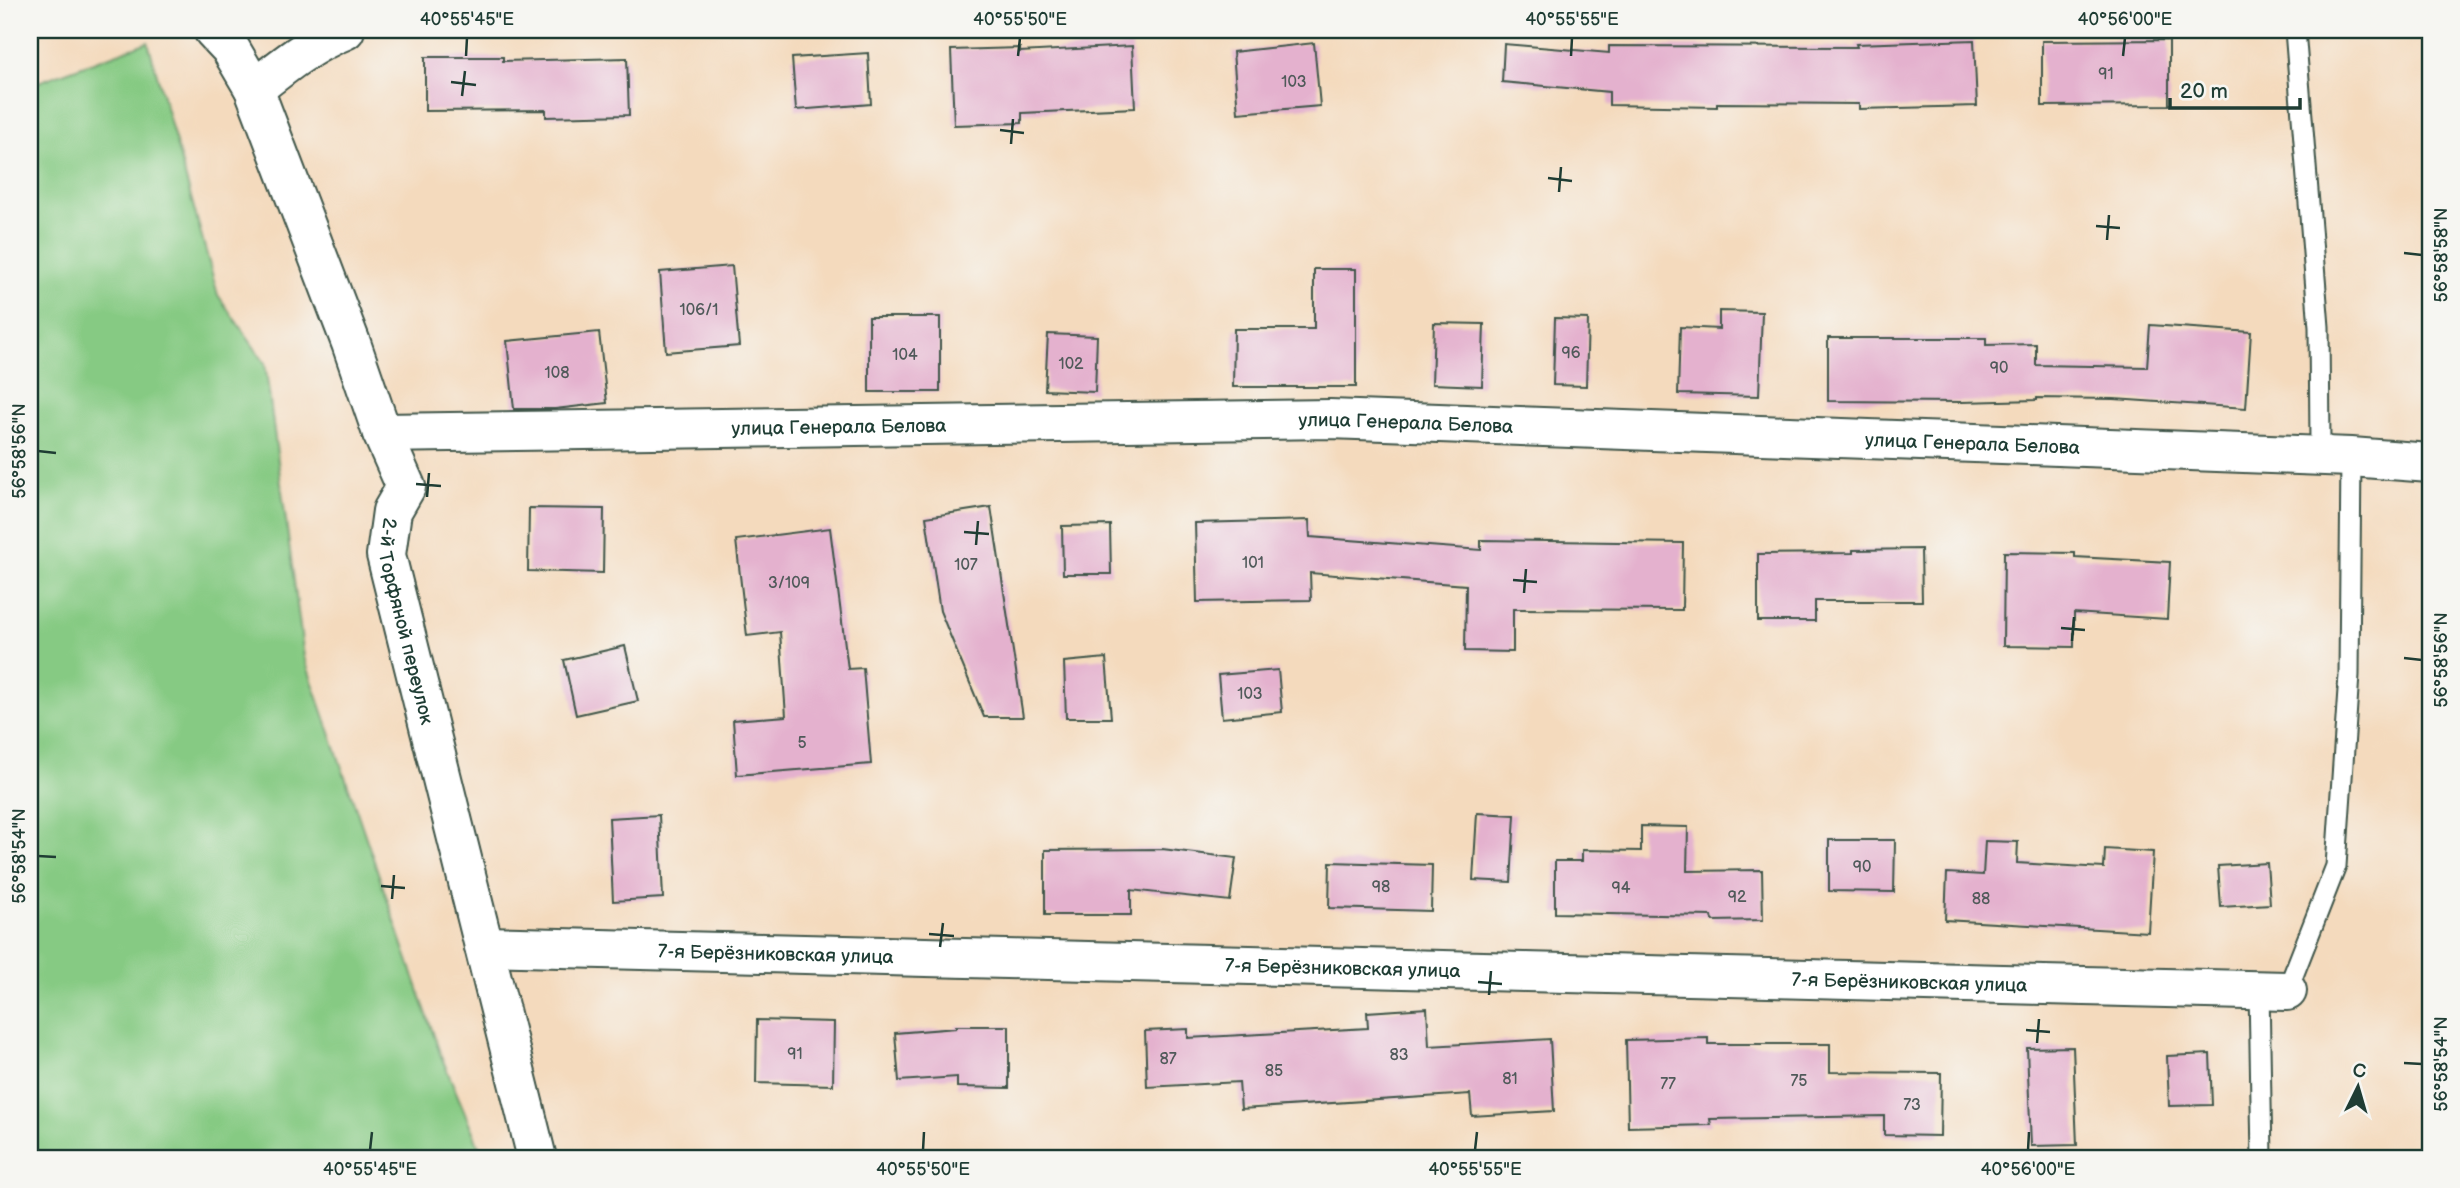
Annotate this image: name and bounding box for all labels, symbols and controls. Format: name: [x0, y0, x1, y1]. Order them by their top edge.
text: 40°55'45"E: [420, 9, 514, 30]
text: 40°55'50"E: [973, 9, 1067, 30]
text: 40°55'55"E: [1525, 9, 1619, 30]
text: 40°56'00"E: [2078, 9, 2173, 30]
house number: 91: [2098, 65, 2114, 84]
scale bar: [2170, 66, 2299, 110]
house number: 103: [1281, 73, 1307, 92]
text: 20 m: [2180, 79, 2228, 104]
text: 56°58'58"N: [2431, 207, 2452, 303]
house number: 106/1: [680, 301, 718, 320]
house number: 96: [1561, 344, 1581, 363]
house number: 104: [892, 346, 918, 365]
house number: 102: [1058, 355, 1084, 374]
house number: 90: [1990, 359, 2008, 378]
house number: 108: [545, 364, 569, 383]
text: 56°58'56"N: [9, 403, 30, 499]
street label: улица Генерала Белова: [1298, 409, 1514, 439]
street label: улица Генерала Белова: [731, 415, 947, 441]
street label: улица Генерала Белова: [1865, 429, 2080, 460]
street label: 2-й Торфяной переулок: [373, 516, 438, 727]
house number: 101: [1242, 554, 1264, 573]
house number: 107: [954, 556, 978, 575]
house number: 3/109: [768, 574, 810, 593]
text: 56°58'56"N: [2431, 612, 2452, 708]
house number: 103: [1237, 685, 1263, 704]
house number: 5: [797, 734, 807, 753]
text: 56°58'54"N: [9, 808, 30, 904]
house number: 90: [1853, 858, 1871, 877]
house number: 98: [1372, 878, 1390, 897]
house number: 94: [1611, 879, 1631, 898]
house number: 92: [1728, 888, 1747, 907]
house number: 88: [1972, 890, 1990, 909]
street label: 7-я Берёзниковская улица: [658, 940, 894, 969]
street label: 7-я Берёзниковская улица: [1225, 954, 1461, 983]
street label: 7-я Берёзниковская улица: [1791, 969, 2028, 998]
text: 56°58'54"N: [2431, 1016, 2452, 1112]
house number: 91: [787, 1045, 803, 1064]
house number: 83: [1389, 1046, 1409, 1065]
house number: 87: [1159, 1050, 1177, 1069]
north arrow: [2324, 1052, 2394, 1122]
text: С: [2352, 1060, 2367, 1084]
house number: 85: [1265, 1062, 1283, 1081]
house number: 81: [1502, 1070, 1518, 1089]
house number: 75: [1790, 1072, 1808, 1091]
house number: 77: [1660, 1075, 1676, 1094]
house number: 73: [1903, 1096, 1921, 1115]
text: 40°55'45"E: [323, 1159, 417, 1180]
text: 40°55'50"E: [876, 1159, 970, 1180]
text: 40°55'55"E: [1428, 1159, 1522, 1180]
text: 40°56'00"E: [1981, 1159, 2076, 1180]

